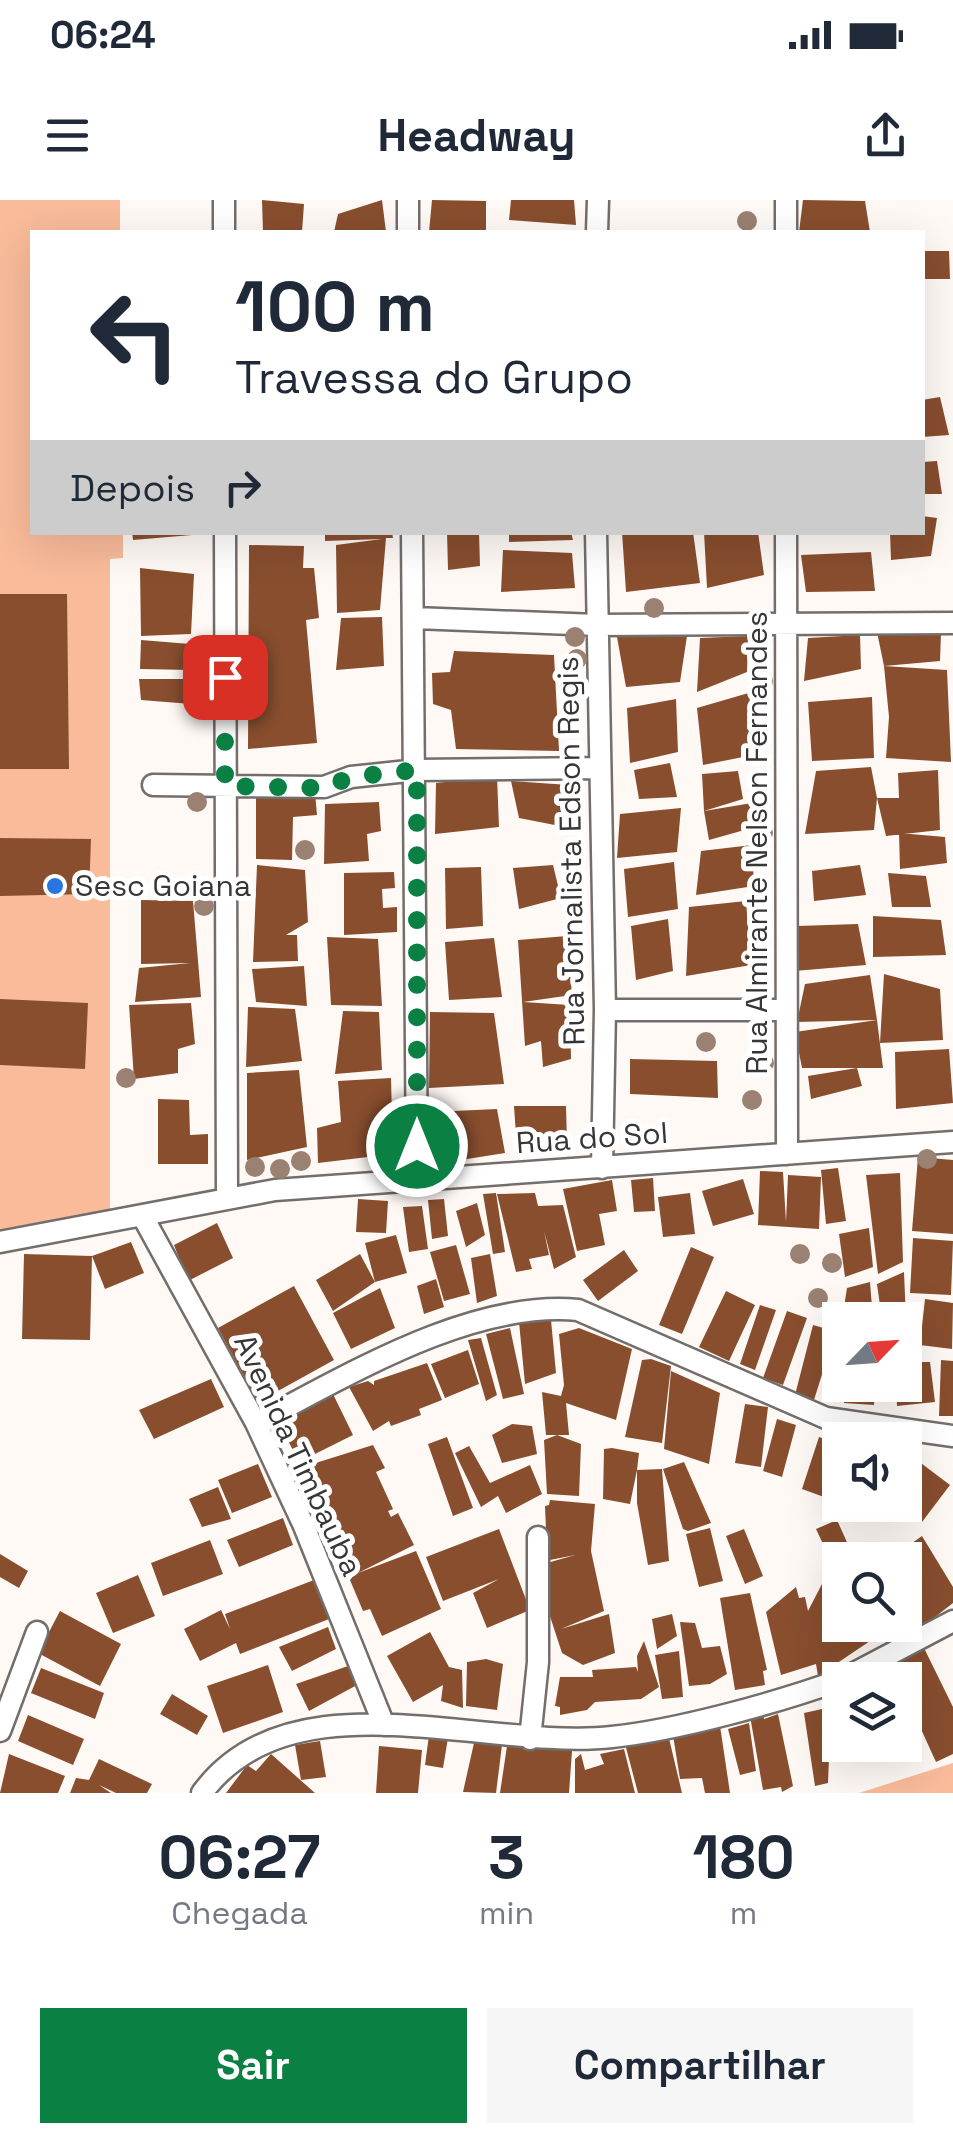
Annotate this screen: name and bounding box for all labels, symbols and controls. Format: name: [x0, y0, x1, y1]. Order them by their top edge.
text: 06:24: [50, 11, 156, 59]
text: Headway: [377, 107, 576, 164]
icon: menu: [40, 108, 95, 163]
icon: share: [858, 108, 913, 163]
text: 100 m: [235, 262, 435, 351]
icon: left: [70, 270, 200, 400]
text: Travessa do Grupo: [235, 349, 633, 406]
icon: right: [215, 460, 270, 515]
text: Depois: [70, 464, 195, 512]
street label: Rua Almirante Nelson Fernandes: [737, 611, 776, 1075]
pin: [183, 635, 268, 720]
icon: arrive: [198, 650, 253, 705]
street label: Rua Jornalista Edson Regis: [548, 656, 593, 1046]
place label: Sesc Goiana: [75, 866, 251, 905]
marker: Sesc Goiana: [44, 875, 66, 897]
position arrow: [365, 1094, 469, 1198]
street label: Rua do Sol: [515, 1113, 669, 1162]
north arrow: [822, 1302, 922, 1402]
map controls: [822, 1302, 922, 1762]
street label: Avenida Timbauba: [225, 1328, 372, 1582]
button: sound: [822, 1422, 922, 1522]
button: search: [822, 1542, 922, 1642]
button: layers: [822, 1662, 922, 1762]
text: 06:27: [158, 1819, 321, 1896]
text: 3: [488, 1819, 525, 1896]
text: 180: [693, 1819, 795, 1896]
text: Chegada: [171, 1893, 308, 1933]
text: min: [479, 1893, 534, 1933]
text: m: [730, 1893, 757, 1933]
button: Sair: [40, 2008, 467, 2123]
button: Compartilhar: [487, 2008, 913, 2123]

